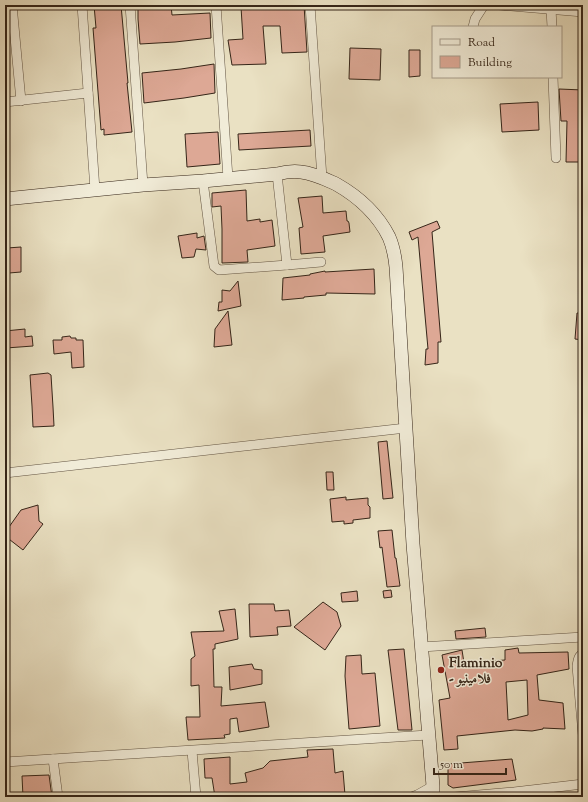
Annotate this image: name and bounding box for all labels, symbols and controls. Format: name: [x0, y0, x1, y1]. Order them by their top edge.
legend: [432, 26, 562, 78]
text: Road: [468, 34, 495, 52]
text: Building: [468, 54, 512, 72]
place label: Flaminio - فلامينيو: [449, 654, 503, 690]
marker: Flaminio - فلامينيو: [436, 665, 446, 675]
scale bar: [434, 750, 506, 776]
text: 50 m: [439, 756, 463, 774]

